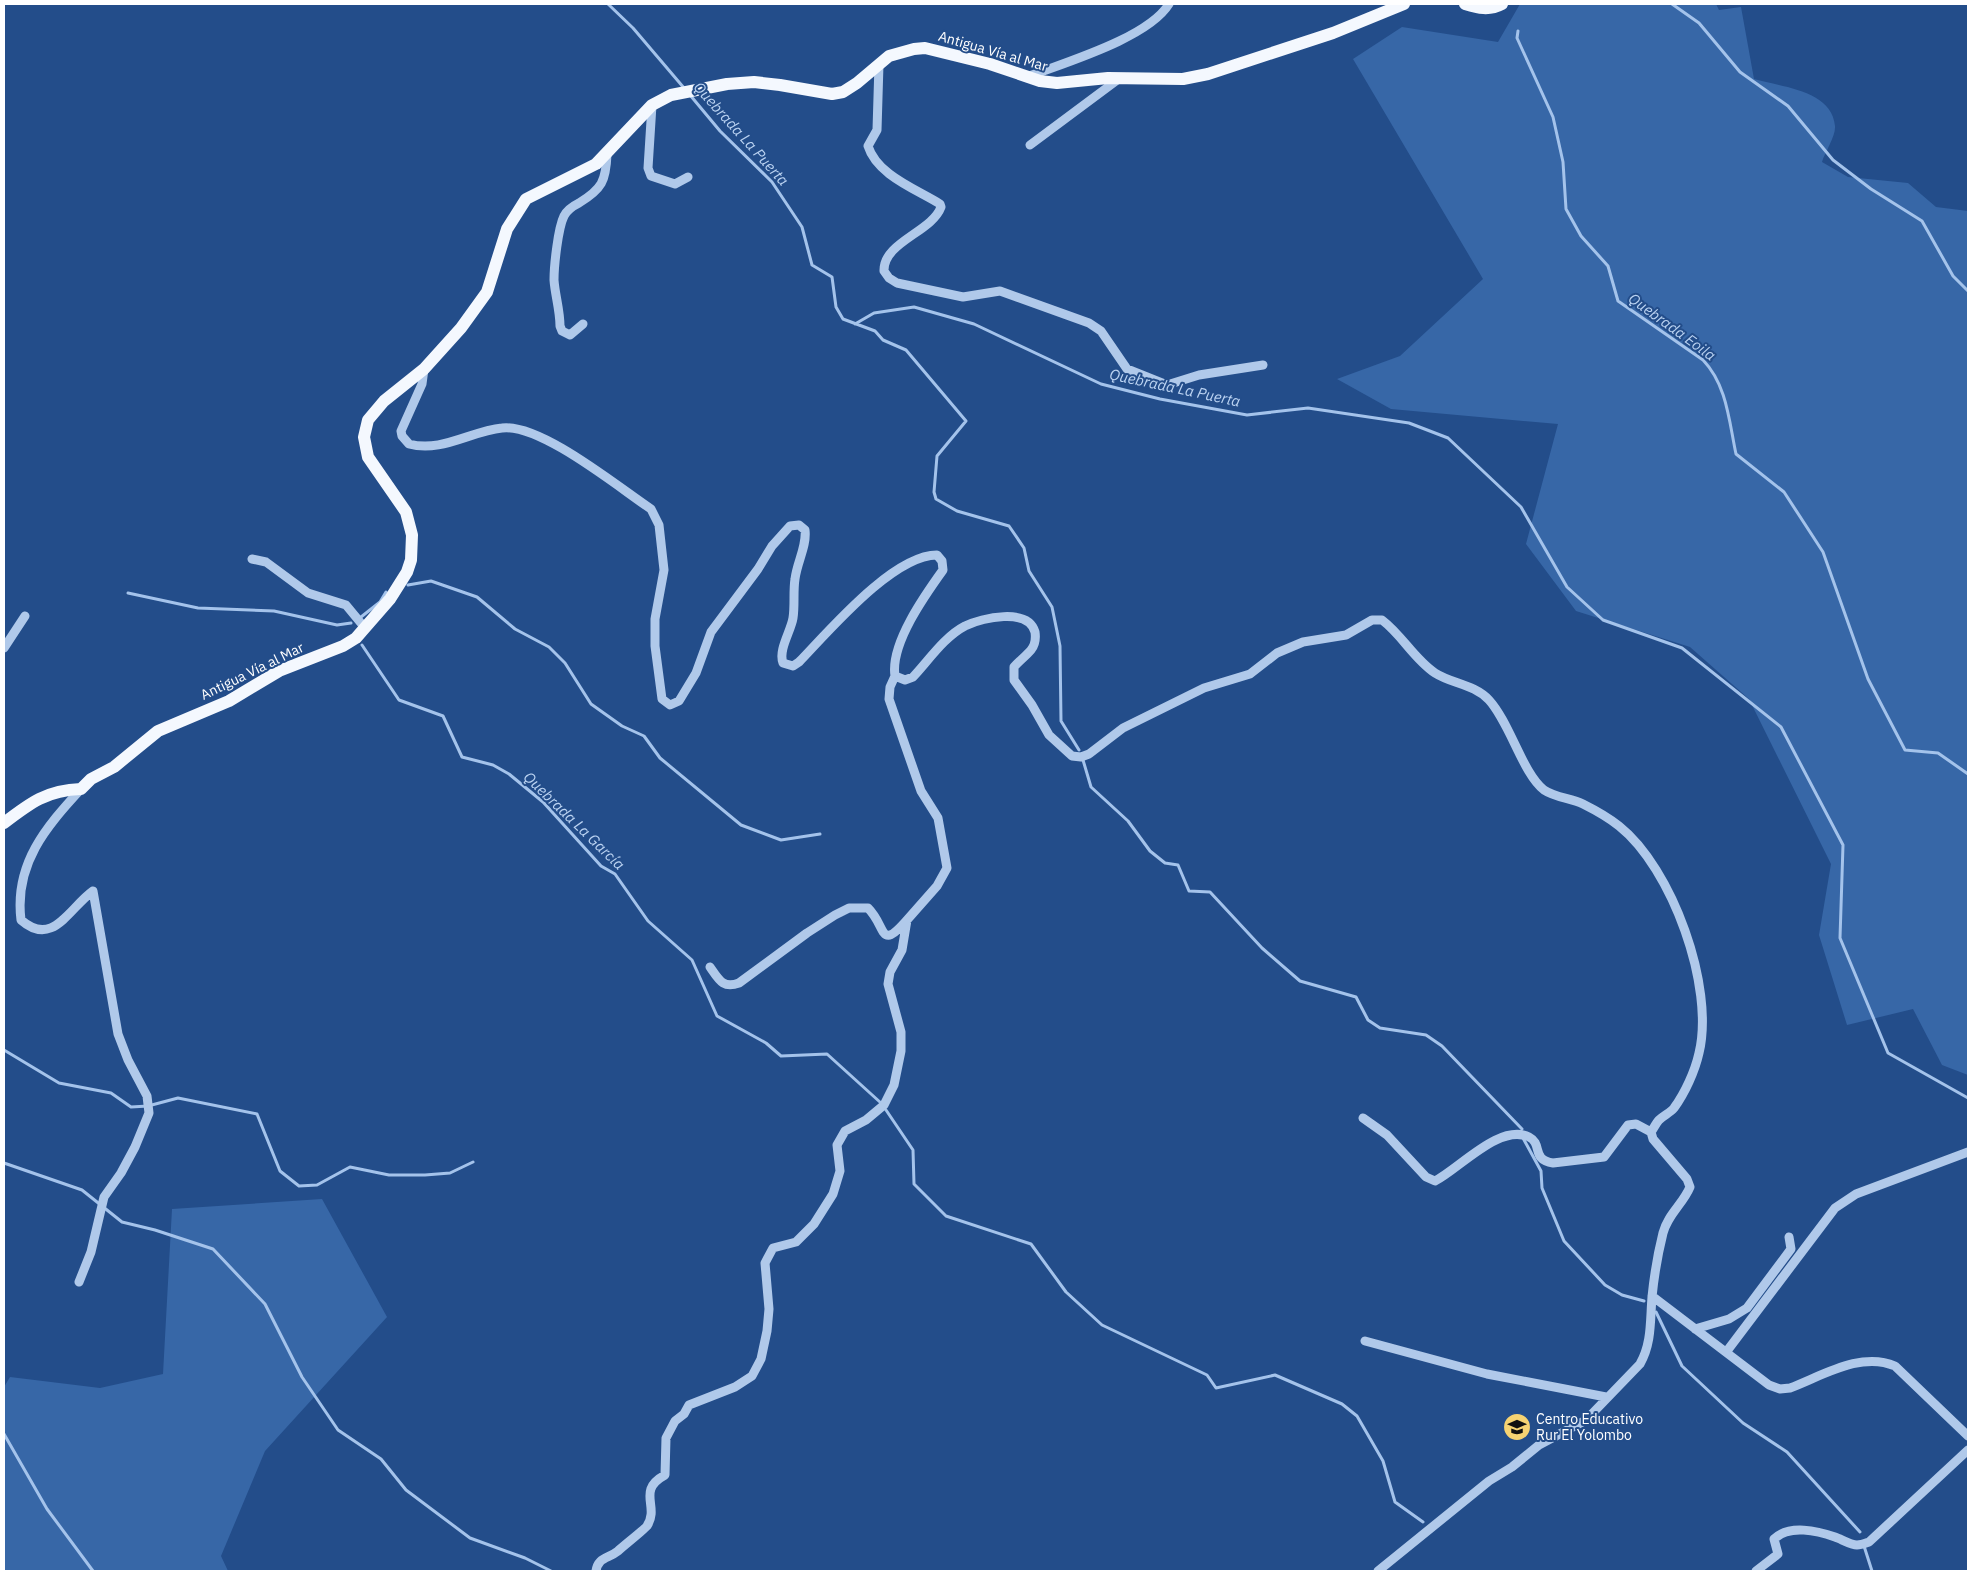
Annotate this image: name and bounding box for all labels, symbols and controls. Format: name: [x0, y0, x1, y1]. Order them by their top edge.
street label: Antigua Vía al Mar: [936, 27, 1050, 75]
water label: Quebrada La Puerta: [690, 78, 793, 190]
water label: Quebrada Eoila: [1625, 289, 1720, 365]
water label: Quebrada La Puerta: [1108, 364, 1242, 411]
street label: Antigua Vía al Mar: [197, 638, 307, 704]
water label: Quebrada La García: [520, 767, 629, 874]
place label: Centro Educativo Rur El Yolombo: [1536, 1410, 1643, 1444]
school or university icon: Centro Educativo Rur El Yolombo: [1502, 1412, 1532, 1442]

